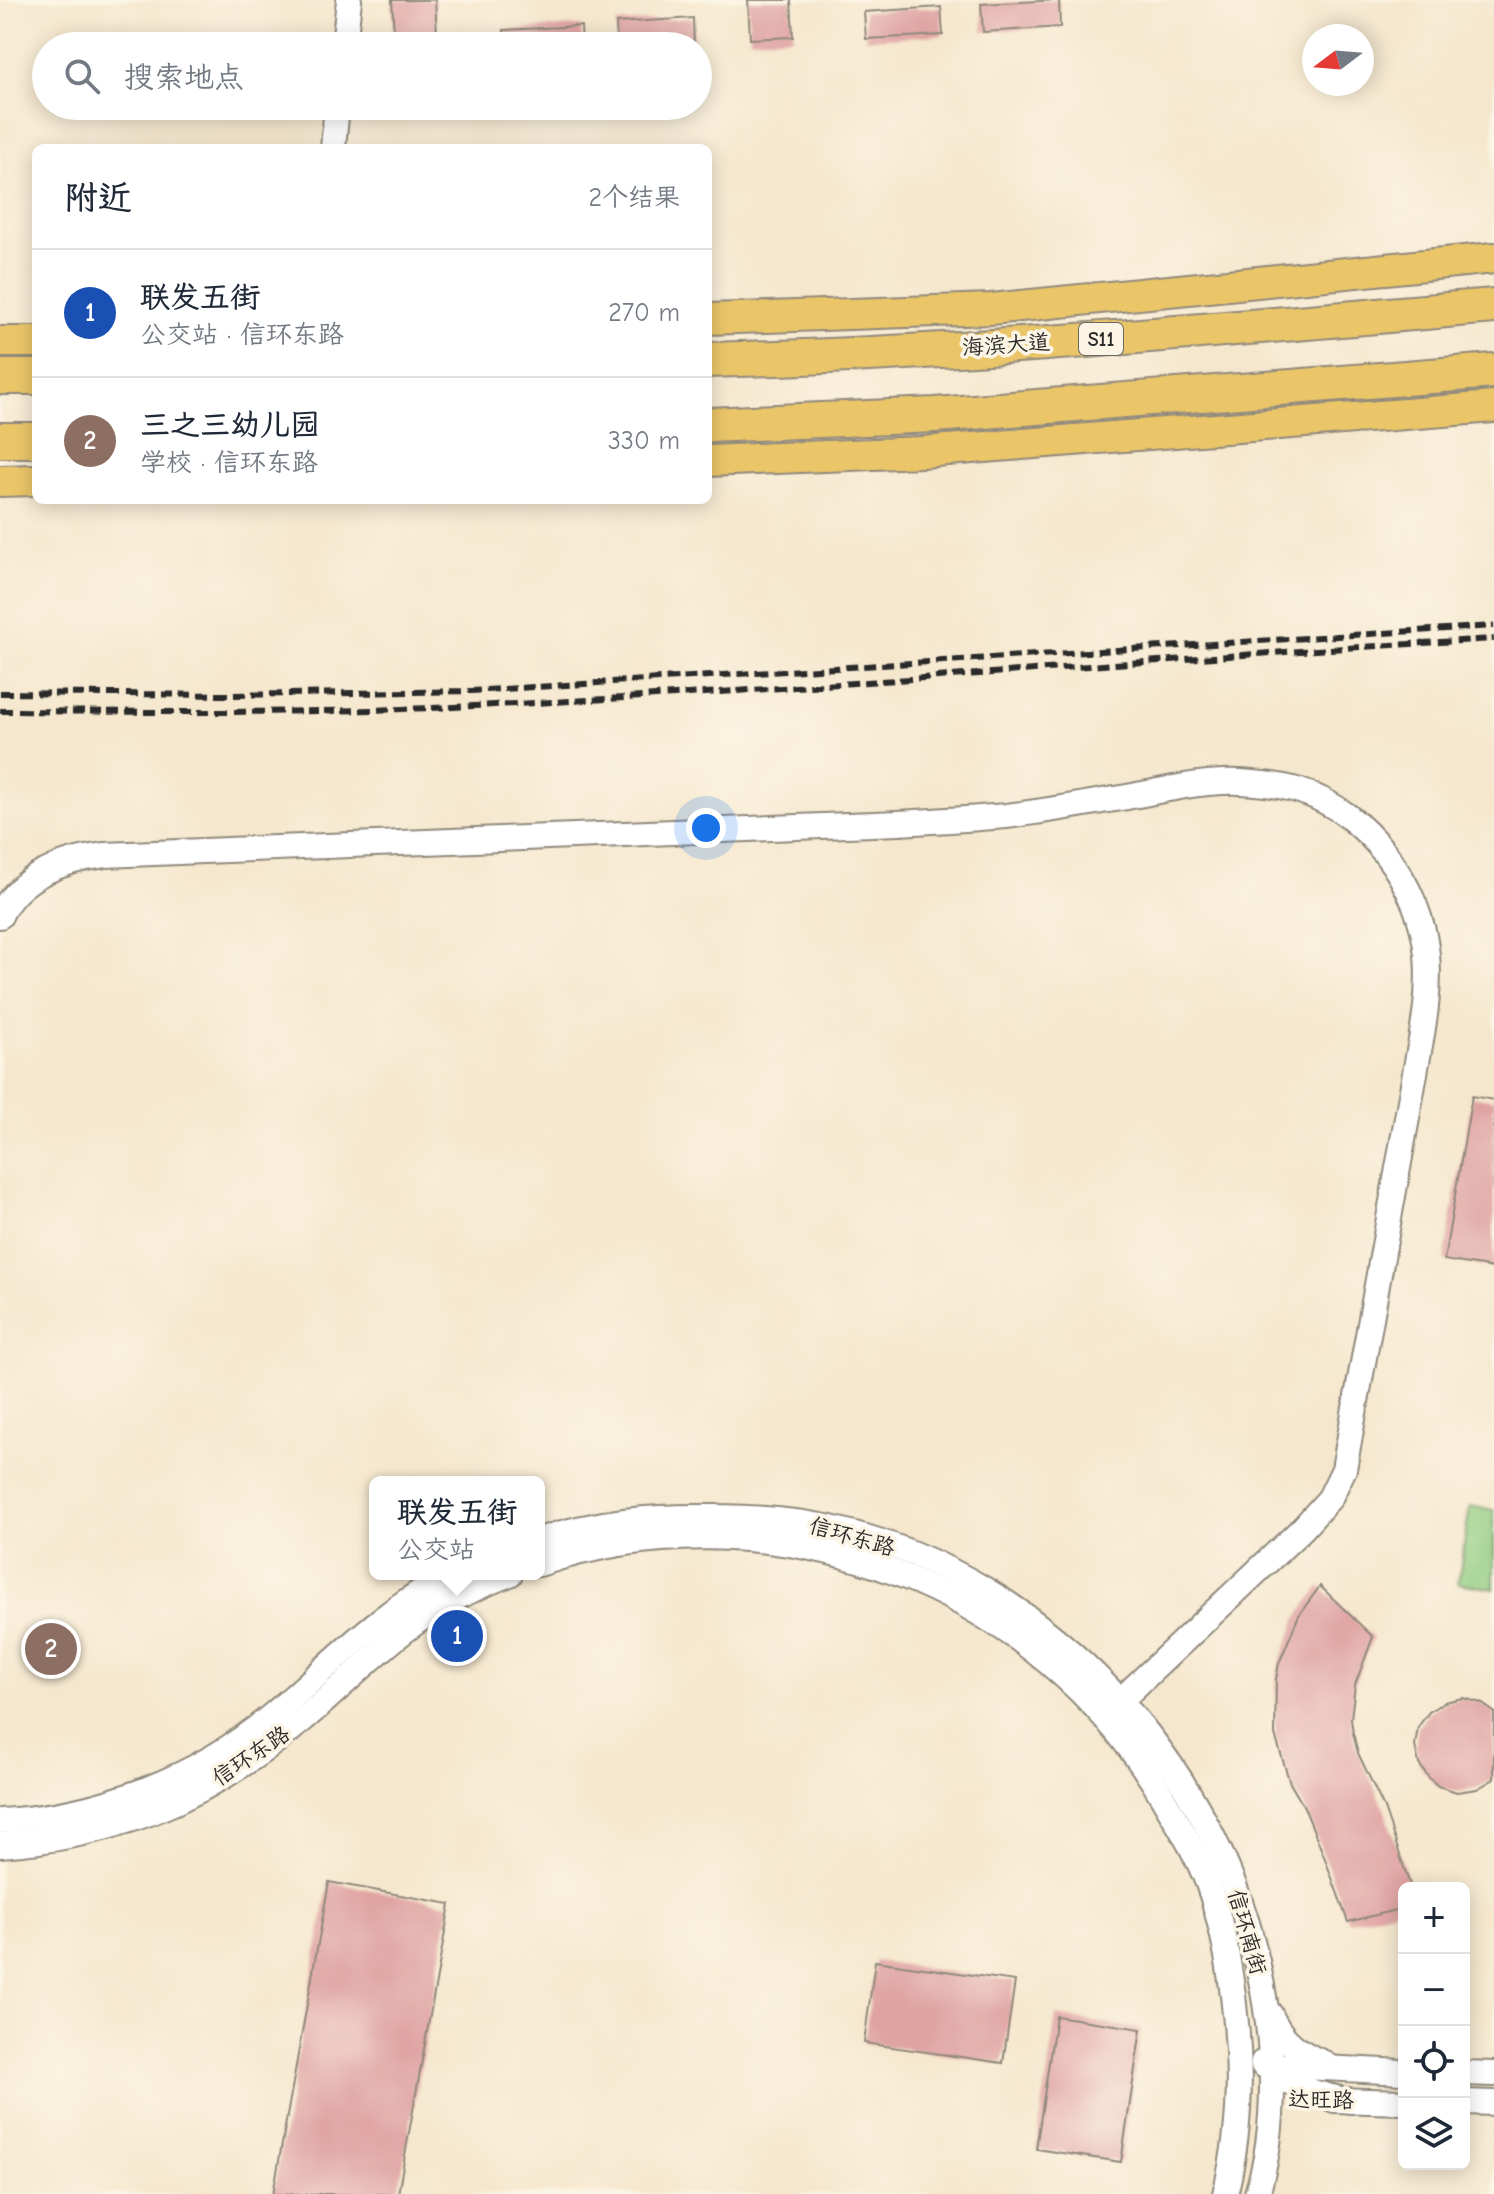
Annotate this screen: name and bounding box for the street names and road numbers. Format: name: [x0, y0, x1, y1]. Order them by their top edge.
road number: S11: [1079, 323, 1123, 355]
street label: 海滨大道: [961, 329, 1051, 361]
street label: 信环东路: [806, 1512, 898, 1562]
street label: 信环东路: [207, 1721, 295, 1791]
street label: 信环南街: [1222, 1886, 1272, 1978]
street label: 达旺路: [1288, 2086, 1354, 2114]

